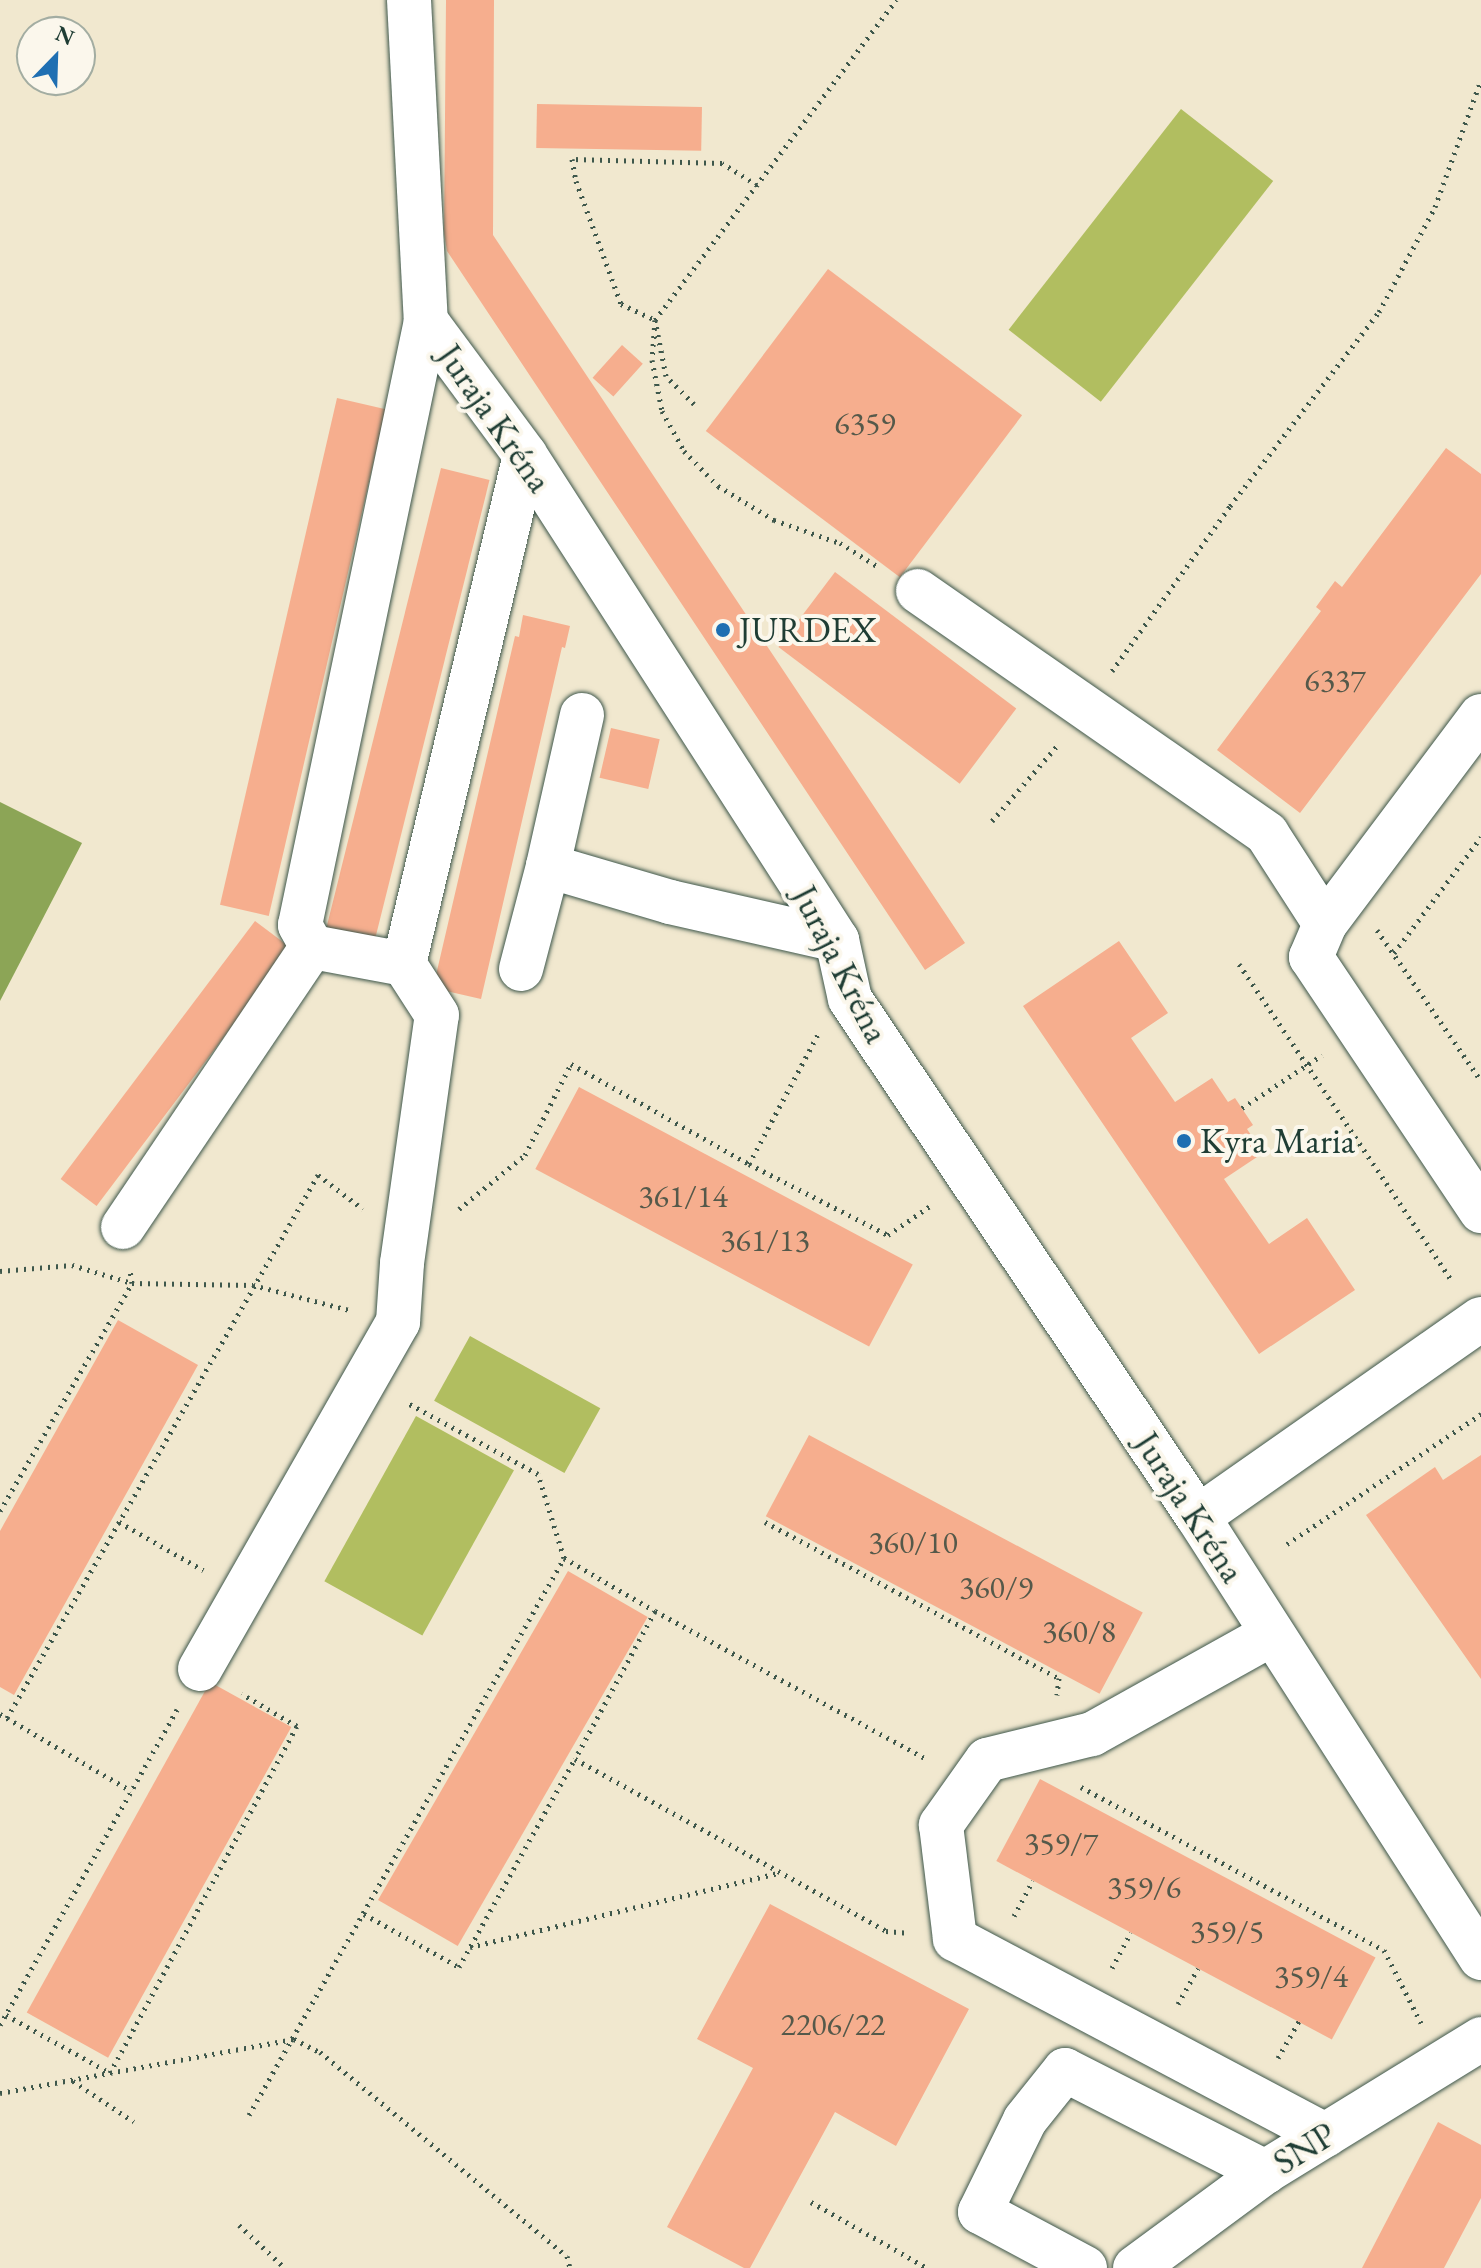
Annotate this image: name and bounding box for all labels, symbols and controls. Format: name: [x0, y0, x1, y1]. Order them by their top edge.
north arrow: [16, 16, 96, 96]
text: N: [51, 18, 79, 52]
street label: Juraja Kréna: [428, 336, 562, 500]
house number: 6359: [834, 404, 896, 442]
place label: JURDEX: [739, 608, 876, 652]
marker: JURDEX: [714, 621, 732, 639]
house number: 6337: [1304, 661, 1366, 699]
street label: Juraja Kréna: [783, 878, 899, 1050]
place label: Kyra Maria: [1200, 1119, 1355, 1163]
marker: Kyra Maria: [1175, 1132, 1193, 1150]
house number: 361/14: [638, 1177, 728, 1215]
house number: 361/13: [720, 1221, 810, 1259]
street label: Juraja Kréna: [1125, 1424, 1255, 1590]
house number: 360/10: [868, 1523, 958, 1561]
house number: 360/9: [959, 1568, 1033, 1606]
house number: 360/8: [1042, 1612, 1116, 1650]
house number: 359/7: [1024, 1824, 1098, 1862]
house number: 359/6: [1107, 1868, 1181, 1906]
house number: 359/5: [1190, 1912, 1264, 1950]
house number: 359/4: [1274, 1957, 1348, 1995]
house number: 2206/22: [781, 2005, 885, 2043]
street label: SNP: [1265, 2112, 1343, 2184]

